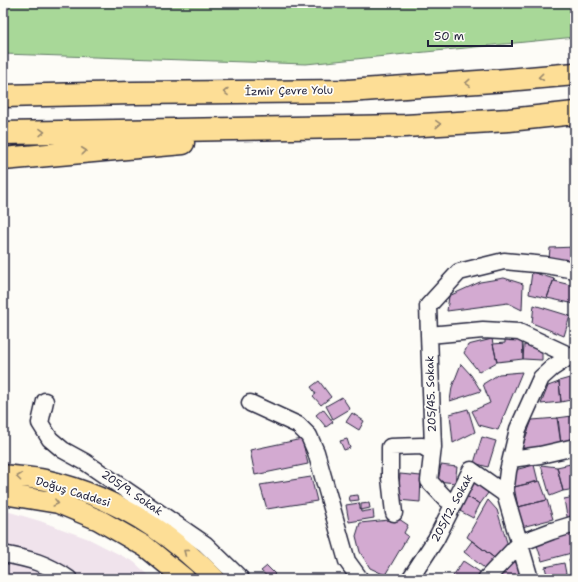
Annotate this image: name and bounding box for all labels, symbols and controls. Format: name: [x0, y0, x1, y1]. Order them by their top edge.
scale bar: [428, 22, 512, 48]
text: 50 m: [434, 28, 464, 44]
one-way arrow: [538, 72, 544, 81]
one-way arrow: [465, 79, 471, 87]
street label: İzmir Çevre Yolu: [245, 83, 333, 99]
one-way arrow: [223, 88, 229, 96]
one-way arrow: [435, 120, 441, 129]
one-way arrow: [39, 128, 45, 136]
one-way arrow: [81, 147, 87, 156]
street label: 205/45. Sokak: [422, 355, 440, 433]
street label: 205/9. Sokak: [98, 467, 166, 519]
street label: 205/12. Sokak: [428, 471, 476, 545]
one-way arrow: [16, 473, 22, 482]
street label: Doğuş Caddesi: [34, 474, 112, 510]
one-way arrow: [53, 499, 60, 507]
one-way arrow: [184, 550, 191, 557]

